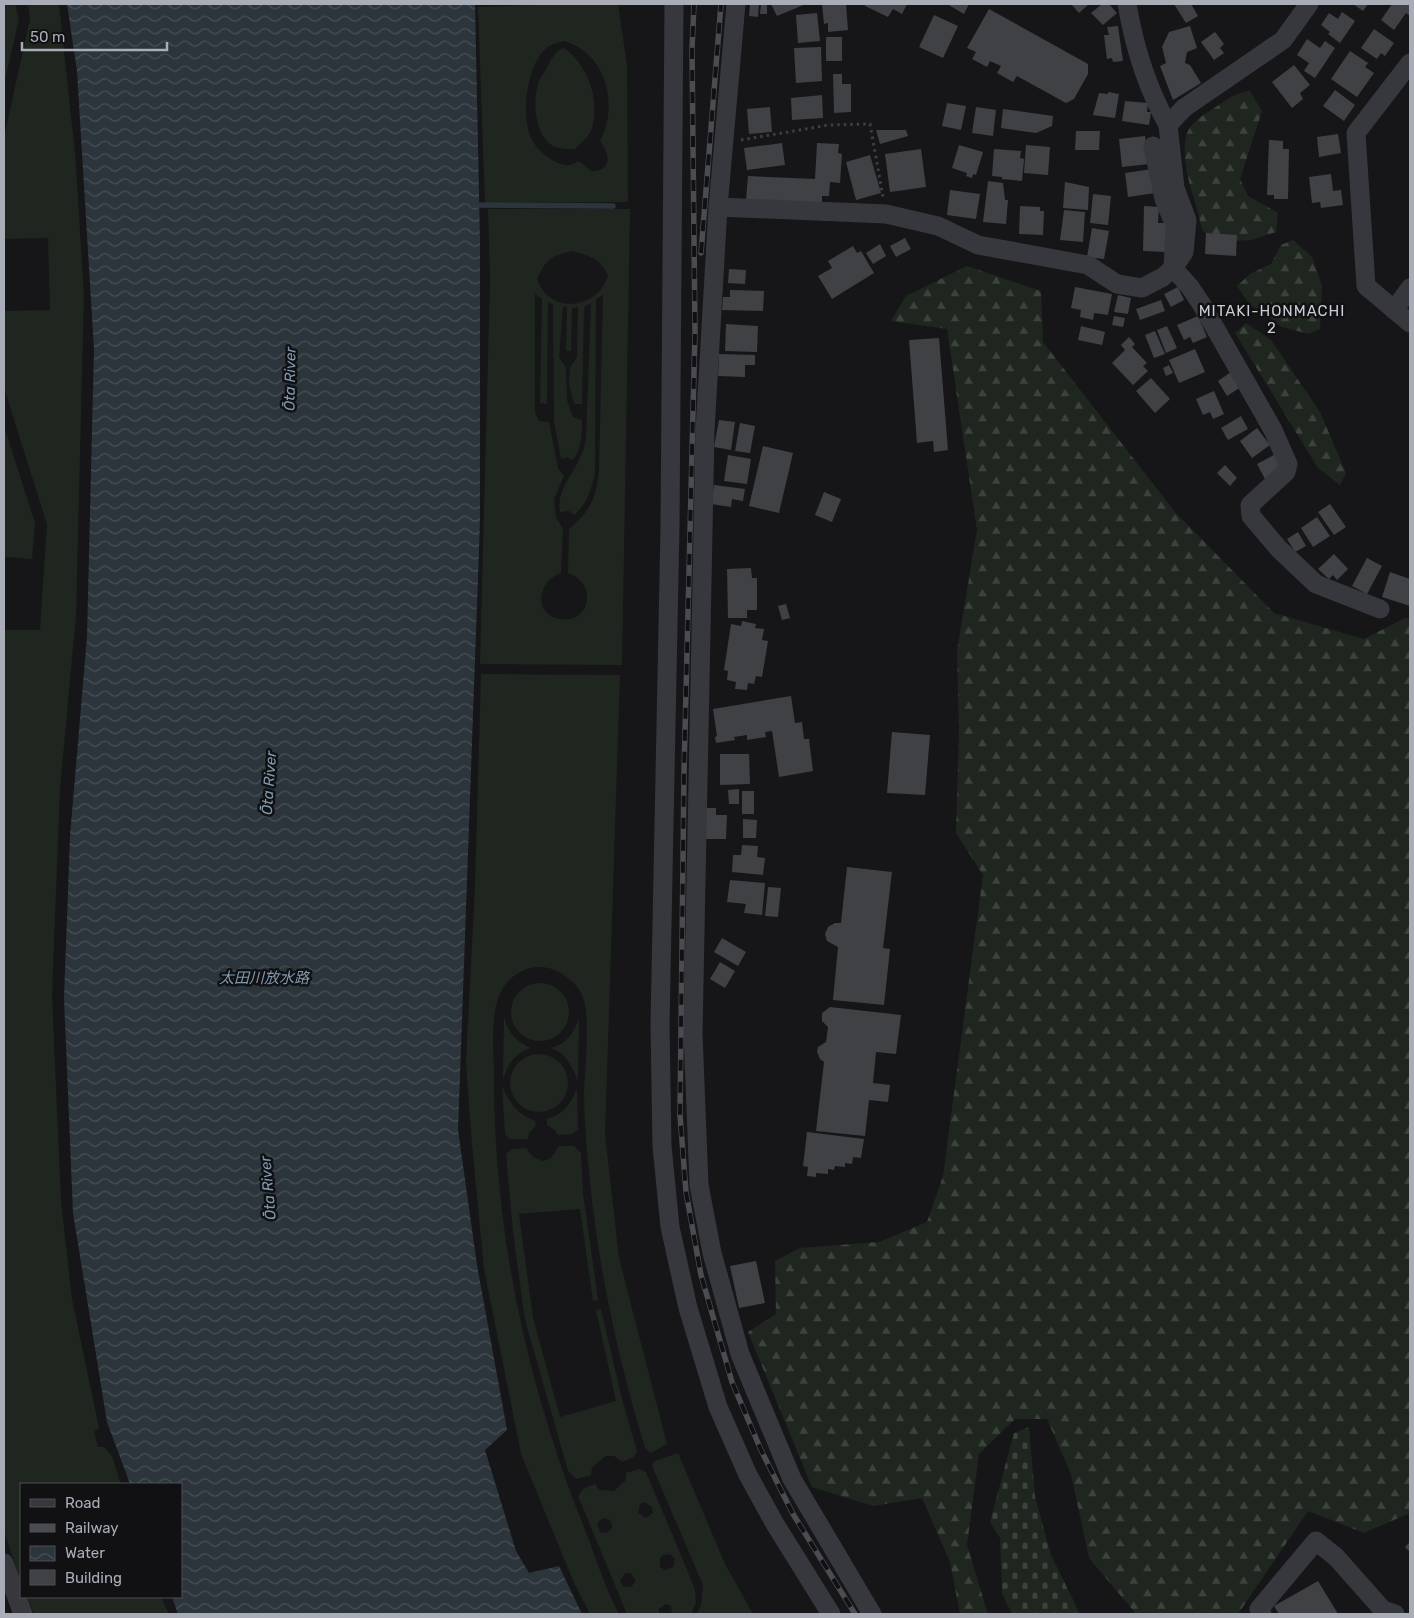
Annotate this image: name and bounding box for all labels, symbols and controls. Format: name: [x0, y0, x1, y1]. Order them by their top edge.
scale bar: [22, 20, 168, 52]
text: 50 m: [30, 28, 65, 46]
district label: MITAKI-HONMACHI 2: [1199, 302, 1345, 337]
water label: Ōta River: [280, 346, 300, 411]
water label: Ōta River: [258, 749, 280, 816]
water label: 太田川放水路: [219, 969, 311, 987]
water label: Ōta River: [256, 1154, 280, 1221]
legend: [20, 1483, 182, 1598]
text: Road: [65, 1494, 101, 1512]
text: Railway: [65, 1519, 119, 1537]
text: Water: [65, 1544, 105, 1562]
text: Building: [65, 1569, 122, 1587]

